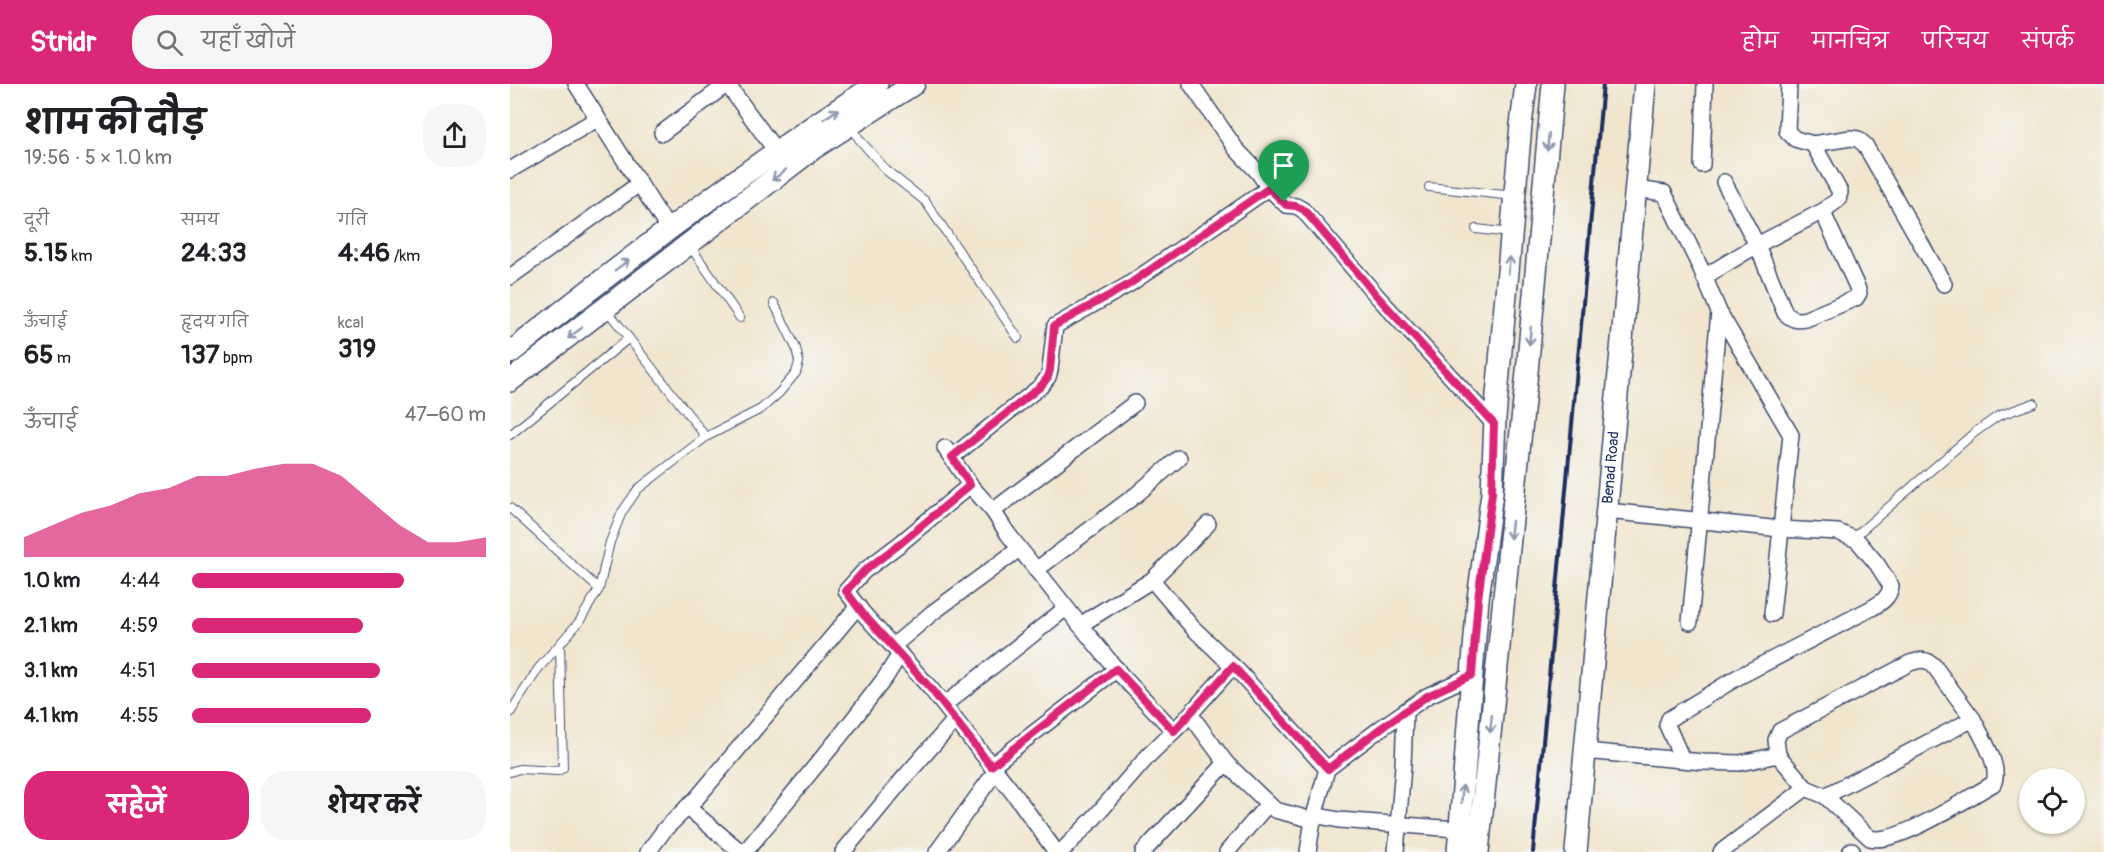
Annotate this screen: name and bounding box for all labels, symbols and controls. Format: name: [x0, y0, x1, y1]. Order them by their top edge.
search box: [132, 15, 552, 69]
text: Stridr: [30, 25, 96, 60]
icon: search: [153, 26, 186, 59]
text: यहाँ खोजें: [201, 27, 295, 55]
text: होम: [1742, 28, 1779, 55]
text: मानचित्र: [1812, 28, 1889, 55]
text: परिचय: [1922, 28, 1988, 55]
text: संपर्क: [2021, 28, 2074, 55]
text: शाम की दौड़: [24, 102, 205, 143]
button: share: [423, 104, 486, 167]
one-way arrow: [822, 107, 839, 119]
one-way arrow: [1542, 132, 1553, 152]
pin: [1258, 140, 1309, 202]
text: 19:56 · 5 × 1.0 km: [24, 145, 172, 170]
icon: arrive: [1267, 149, 1300, 182]
one-way arrow: [771, 169, 787, 182]
text: दूरी: [24, 210, 49, 230]
text: समय: [181, 210, 219, 230]
text: गति: [338, 210, 367, 230]
text: 5.15: [24, 237, 68, 269]
text: 24:33: [181, 237, 247, 269]
text: 4:46: [338, 237, 390, 269]
text: km: [68, 246, 92, 266]
text: /km: [390, 246, 420, 266]
one-way arrow: [1504, 255, 1515, 275]
one-way arrow: [614, 259, 630, 272]
text: ऊँचाई: [24, 312, 67, 332]
text: हृदय गति: [181, 312, 248, 332]
text: kcal: [338, 313, 364, 333]
one-way arrow: [567, 326, 583, 339]
one-way arrow: [1525, 326, 1536, 346]
text: 319: [338, 333, 376, 365]
text: 65: [24, 339, 53, 371]
text: 137: [181, 339, 219, 371]
text: m: [53, 348, 71, 368]
text: bpm: [219, 348, 253, 368]
text: 47–60 m: [405, 402, 486, 427]
text: ऊँचाई: [24, 409, 78, 434]
street label: Benad Road: [1598, 430, 1624, 505]
one-way arrow: [1505, 520, 1516, 540]
text: 1.0 km: [24, 568, 80, 593]
text: 4:44: [120, 568, 160, 593]
text: 2.1 km: [24, 613, 78, 638]
text: 4:59: [120, 613, 158, 638]
text: 3.1 km: [24, 658, 78, 683]
text: 4:51: [120, 658, 156, 683]
text: 4.1 km: [24, 703, 78, 728]
text: 4:55: [120, 703, 159, 728]
one-way arrow: [1485, 714, 1496, 734]
map controls: [2019, 768, 2085, 834]
button: locate: [2019, 768, 2085, 834]
button: सहेजें: [24, 771, 249, 840]
button: शेयर करें: [261, 771, 486, 840]
one-way arrow: [1457, 784, 1468, 804]

